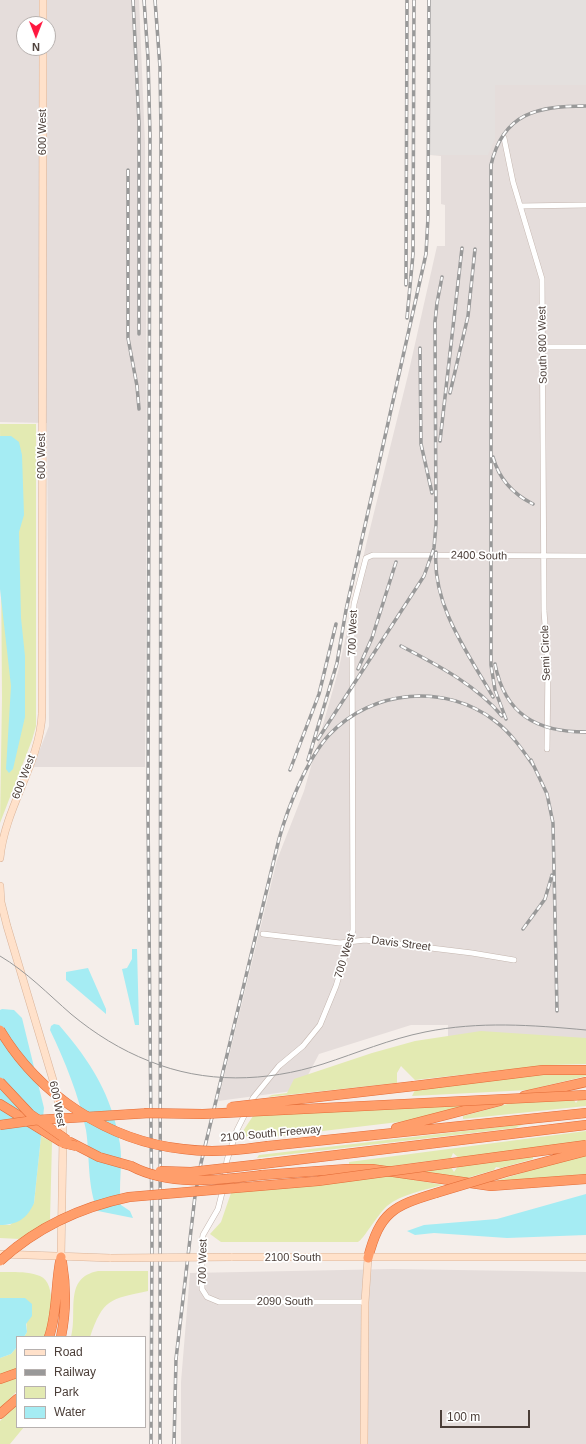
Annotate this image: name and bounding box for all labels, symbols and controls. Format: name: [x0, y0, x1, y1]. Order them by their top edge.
north arrow: [16, 16, 56, 56]
text: N: [32, 41, 40, 53]
street label: 600 West: [36, 109, 50, 155]
street label: South 800 West: [536, 306, 550, 384]
street label: 600 West: [35, 433, 49, 479]
street label: 2400 South: [451, 549, 507, 563]
street label: 700 West: [346, 610, 360, 656]
street label: Semi Circle: [538, 625, 554, 681]
street label: 600 West: [10, 753, 38, 801]
street label: 700 West: [332, 932, 358, 980]
street label: Davis Street: [370, 934, 432, 954]
street label: 600 West: [46, 1080, 68, 1128]
street label: 2100 South Freeway: [220, 1123, 322, 1145]
street label: 700 West: [196, 1239, 210, 1285]
street label: 2100 South: [265, 1251, 321, 1265]
street label: 2090 South: [257, 1295, 313, 1309]
legend: [16, 1336, 146, 1428]
text: Road: [54, 1345, 83, 1359]
text: Railway: [54, 1365, 96, 1379]
text: Park: [54, 1385, 79, 1399]
scale bar: [442, 1402, 532, 1428]
text: Water: [54, 1405, 86, 1419]
text: 100 m: [447, 1410, 480, 1424]

